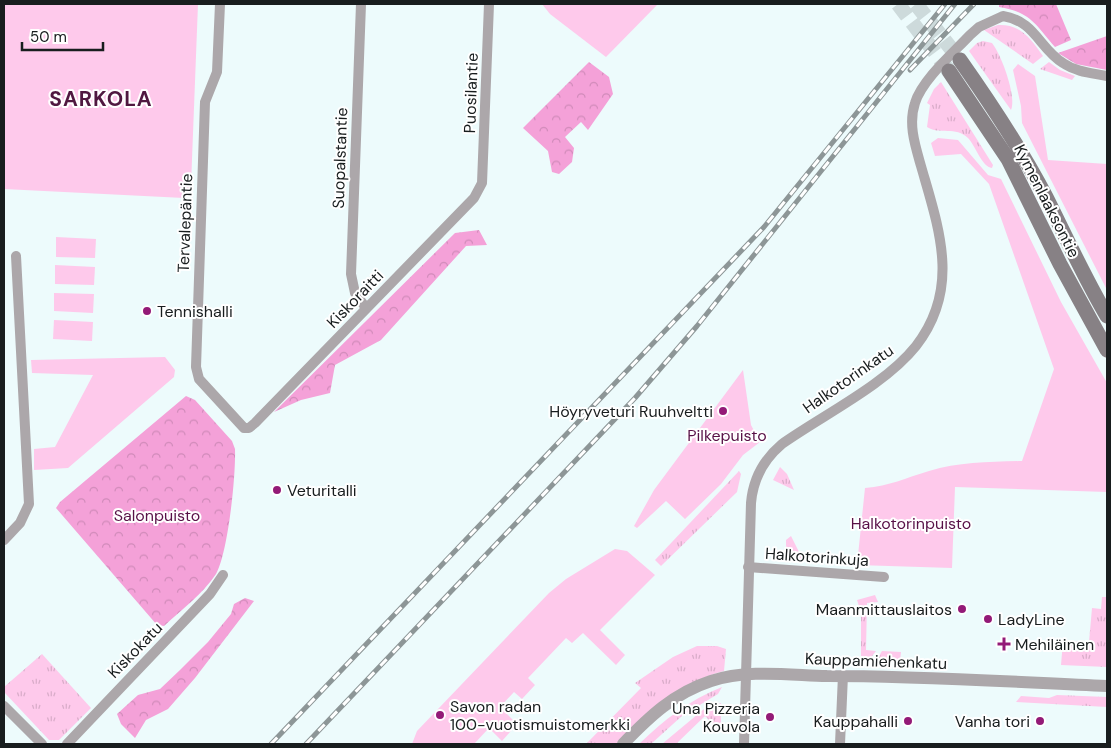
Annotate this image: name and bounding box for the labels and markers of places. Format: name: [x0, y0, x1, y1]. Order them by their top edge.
place label: Tennishalli: [157, 301, 233, 322]
marker: Tennishalli: [141, 305, 153, 317]
place label: Höyryveturi Ruuhveltti: [549, 401, 713, 422]
marker: Höyryveturi Ruuhveltti: [717, 405, 729, 417]
place label: Veturitalli: [287, 480, 357, 501]
marker: Veturitalli: [271, 484, 283, 496]
place label: Maanmittauslaitos: [816, 599, 952, 620]
marker: Maanmittauslaitos: [956, 603, 968, 615]
place label: LadyLine: [998, 609, 1065, 630]
marker: LadyLine: [982, 613, 994, 625]
place label: Mehiläinen: [1015, 634, 1094, 655]
marker: Mehiläinen: [997, 637, 1011, 651]
place label: Savon radan 100-vuotismuistomerkki: [450, 696, 630, 735]
place label: Una Pizzeria Kouvola: [672, 698, 760, 737]
marker: Savon radan 100-vuotismuistomerkki: [434, 709, 446, 721]
marker: Una Pizzeria Kouvola: [764, 711, 776, 723]
place label: Kauppahalli: [814, 711, 898, 732]
place label: Vanha tori: [955, 711, 1030, 732]
marker: Kauppahalli: [902, 715, 914, 727]
marker: Vanha tori: [1034, 715, 1046, 727]

